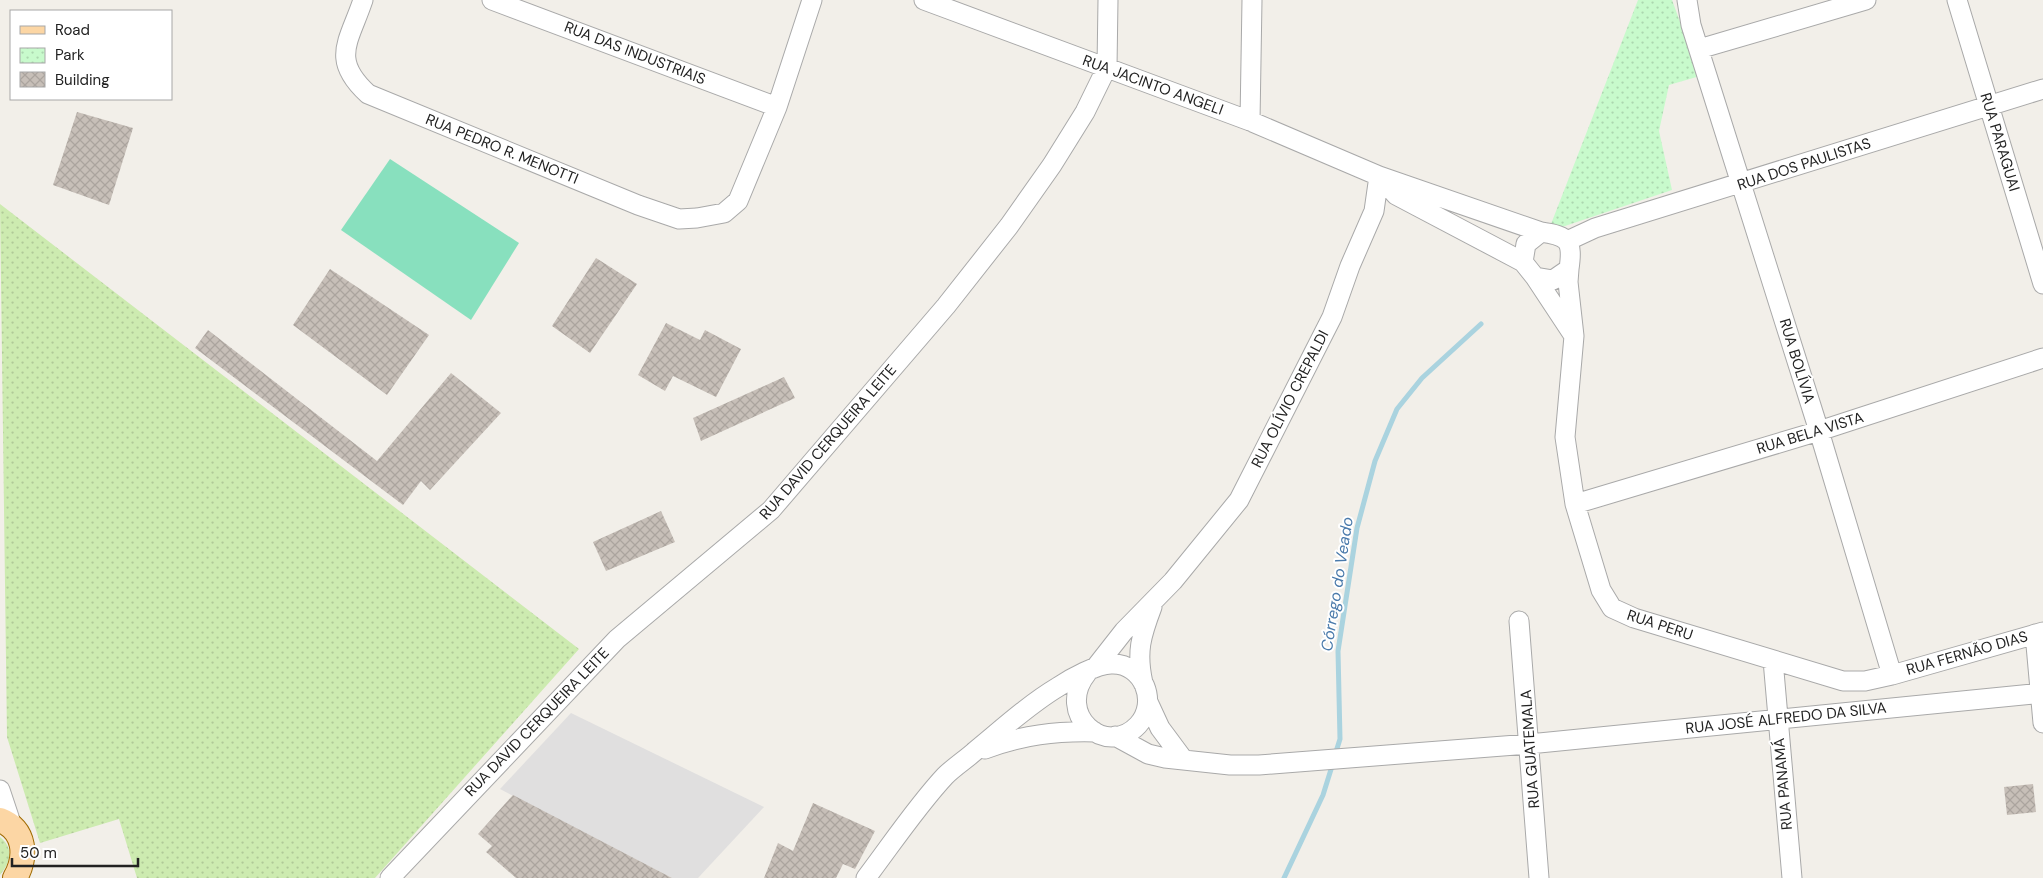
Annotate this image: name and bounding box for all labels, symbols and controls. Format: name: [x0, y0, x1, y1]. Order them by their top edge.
legend: [10, 10, 172, 100]
street label: RUA DAS INDUSTRIAIS: [561, 17, 709, 89]
text: Road: [55, 20, 90, 40]
text: Park: [55, 45, 85, 65]
street label: RUA JACINTO ANGELI: [1080, 50, 1226, 120]
text: Building: [55, 70, 110, 90]
street label: RUA PARAGUAI: [1976, 90, 2024, 194]
street label: RUA PEDRO R. MENOTTI: [423, 109, 581, 189]
street label: RUA DOS PAULISTAS: [1735, 133, 1874, 195]
street label: RUA BOLÍVIA: [1775, 316, 1819, 406]
street label: RUA OLÍVIO CREPALDI: [1247, 327, 1333, 471]
street label: RUA DAVID CERQUEIRA LEITE: [755, 360, 901, 524]
street label: RUA BELA VISTA: [1754, 407, 1866, 459]
water label: Córrego do Veado: [1316, 515, 1358, 653]
street label: RUA PERU: [1624, 605, 1696, 645]
street label: RUA FERNÃO DIAS: [1904, 626, 2030, 680]
street label: RUA DAVID CERQUEIRA LEITE: [461, 643, 613, 801]
street label: RUA GUATEMALA: [1516, 689, 1544, 809]
street label: RUA JOSÉ ALFREDO DA SILVA: [1684, 697, 1888, 739]
street label: RUA PANAMÁ: [1769, 737, 1797, 831]
scale bar: [12, 836, 139, 868]
text: 50 m: [20, 843, 57, 863]

